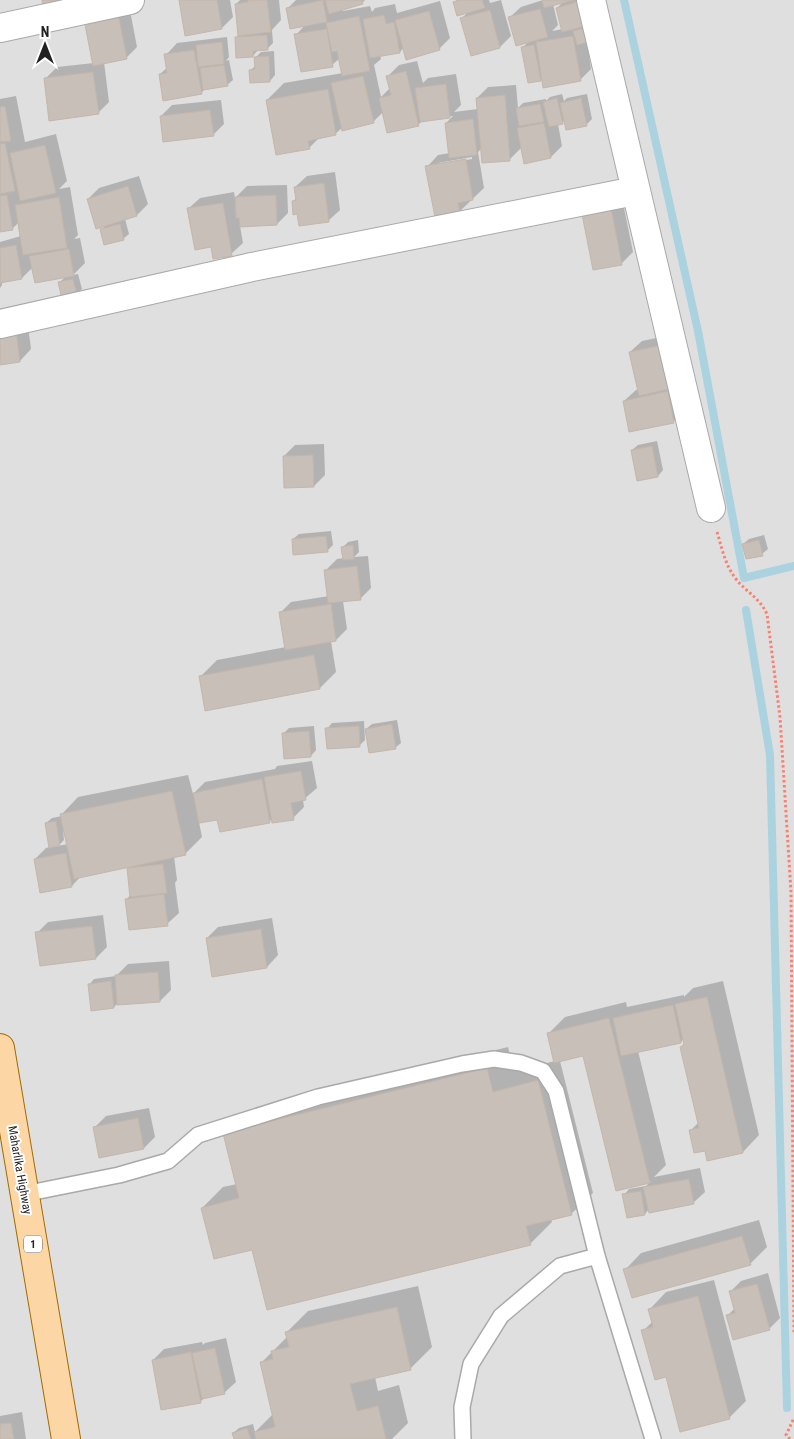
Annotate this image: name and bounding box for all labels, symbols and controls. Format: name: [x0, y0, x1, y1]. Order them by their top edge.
north arrow: [20, 20, 70, 70]
text: N: [41, 24, 49, 40]
street label: Maharlika Highway: [5, 1125, 35, 1215]
road number: 1: [24, 1236, 42, 1252]

